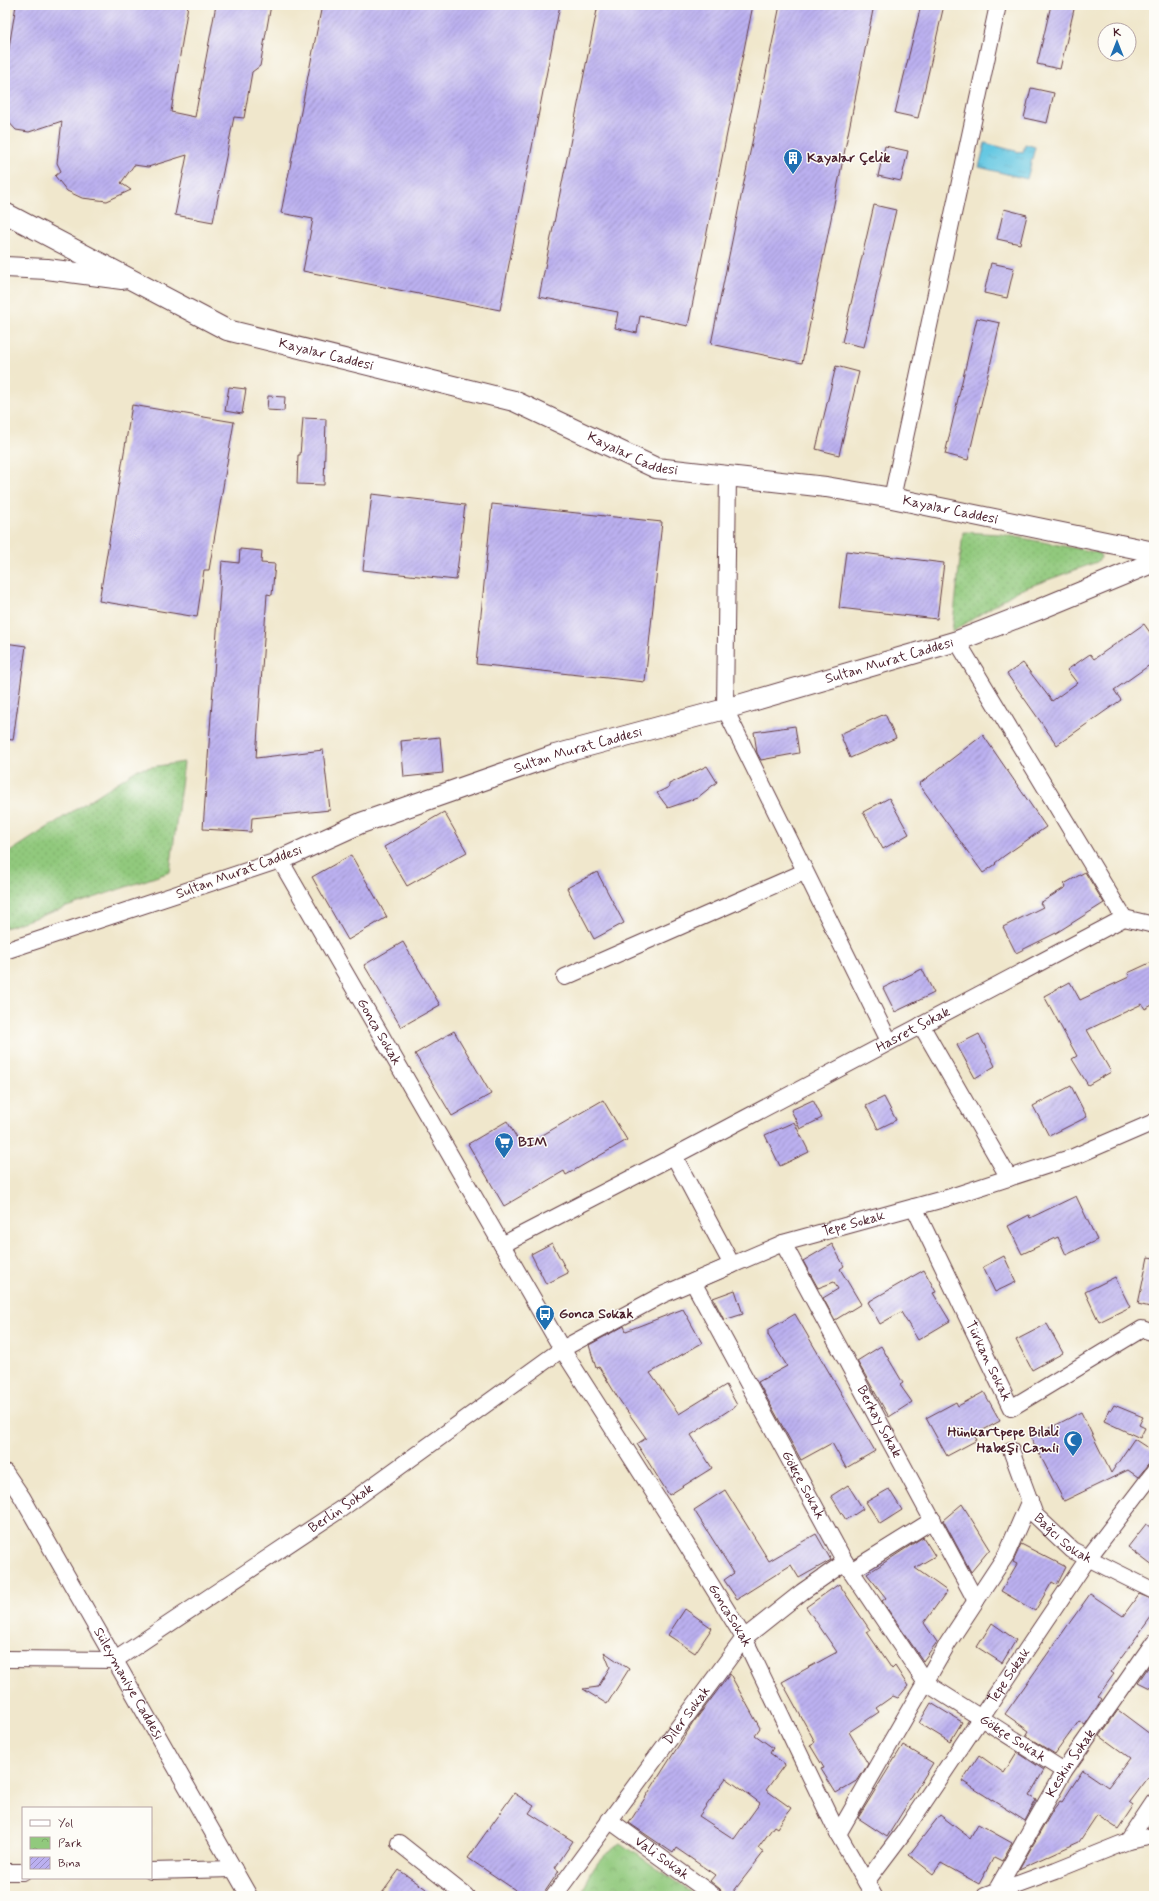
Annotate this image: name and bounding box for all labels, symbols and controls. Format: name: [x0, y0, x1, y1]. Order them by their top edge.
north arrow: [1097, 22, 1137, 62]
text: K: [1113, 26, 1121, 40]
building icon: Kayalar Çelik: [782, 147, 804, 175]
place label: Kayalar Çelik: [807, 149, 890, 167]
street label: Kayalar Caddesi: [277, 334, 375, 375]
street label: Kayalar Caddesi: [584, 428, 679, 479]
street label: Kayalar Caddesi: [901, 491, 999, 529]
street label: Sultan Murat Caddesi: [823, 633, 956, 688]
street label: Sultan Murat Caddesi: [511, 723, 644, 778]
street label: Sultan Murat Caddesi: [174, 841, 304, 903]
street label: Gonca Sokak: [353, 995, 406, 1069]
street label: Hasret Sokak: [873, 1003, 953, 1057]
supermarket icon: BIM: [493, 1131, 515, 1159]
place label: BIM: [518, 1133, 547, 1151]
street label: Tepe Sokak: [820, 1206, 887, 1241]
bus stop icon: Gonca Sokak: [534, 1303, 556, 1331]
place label: Gonca Sokak: [559, 1305, 633, 1323]
street label: Türkan Sokak: [961, 1318, 1015, 1404]
street label: Berkay Sokak: [853, 1382, 906, 1461]
place label: Hünkartpepe Bilali Habeşi Camii: [948, 1423, 1059, 1457]
mosque icon: Hünkartpepe Bilali Habeşi Camii: [1062, 1429, 1084, 1457]
street label: Gökçe Sokak: [777, 1448, 829, 1522]
street label: Berlin Sokak: [305, 1480, 377, 1537]
street label: Bağcı Sokak: [1030, 1509, 1095, 1568]
street label: GoncaSokak: [704, 1580, 756, 1650]
street label: Süleymaniye Caddesi: [89, 1624, 167, 1743]
street label: Tepe Sokak: [984, 1644, 1034, 1707]
street label: Diler Sokak: [659, 1683, 714, 1749]
street label: Gökçe Sokak: [976, 1710, 1049, 1766]
street label: Keskin Sokak: [1042, 1726, 1100, 1801]
legend: [22, 1807, 152, 1879]
text: Yol: [58, 1816, 73, 1832]
street label: Vali Sokak: [631, 1832, 693, 1884]
text: Park: [58, 1836, 82, 1852]
text: Bina: [58, 1856, 81, 1872]

